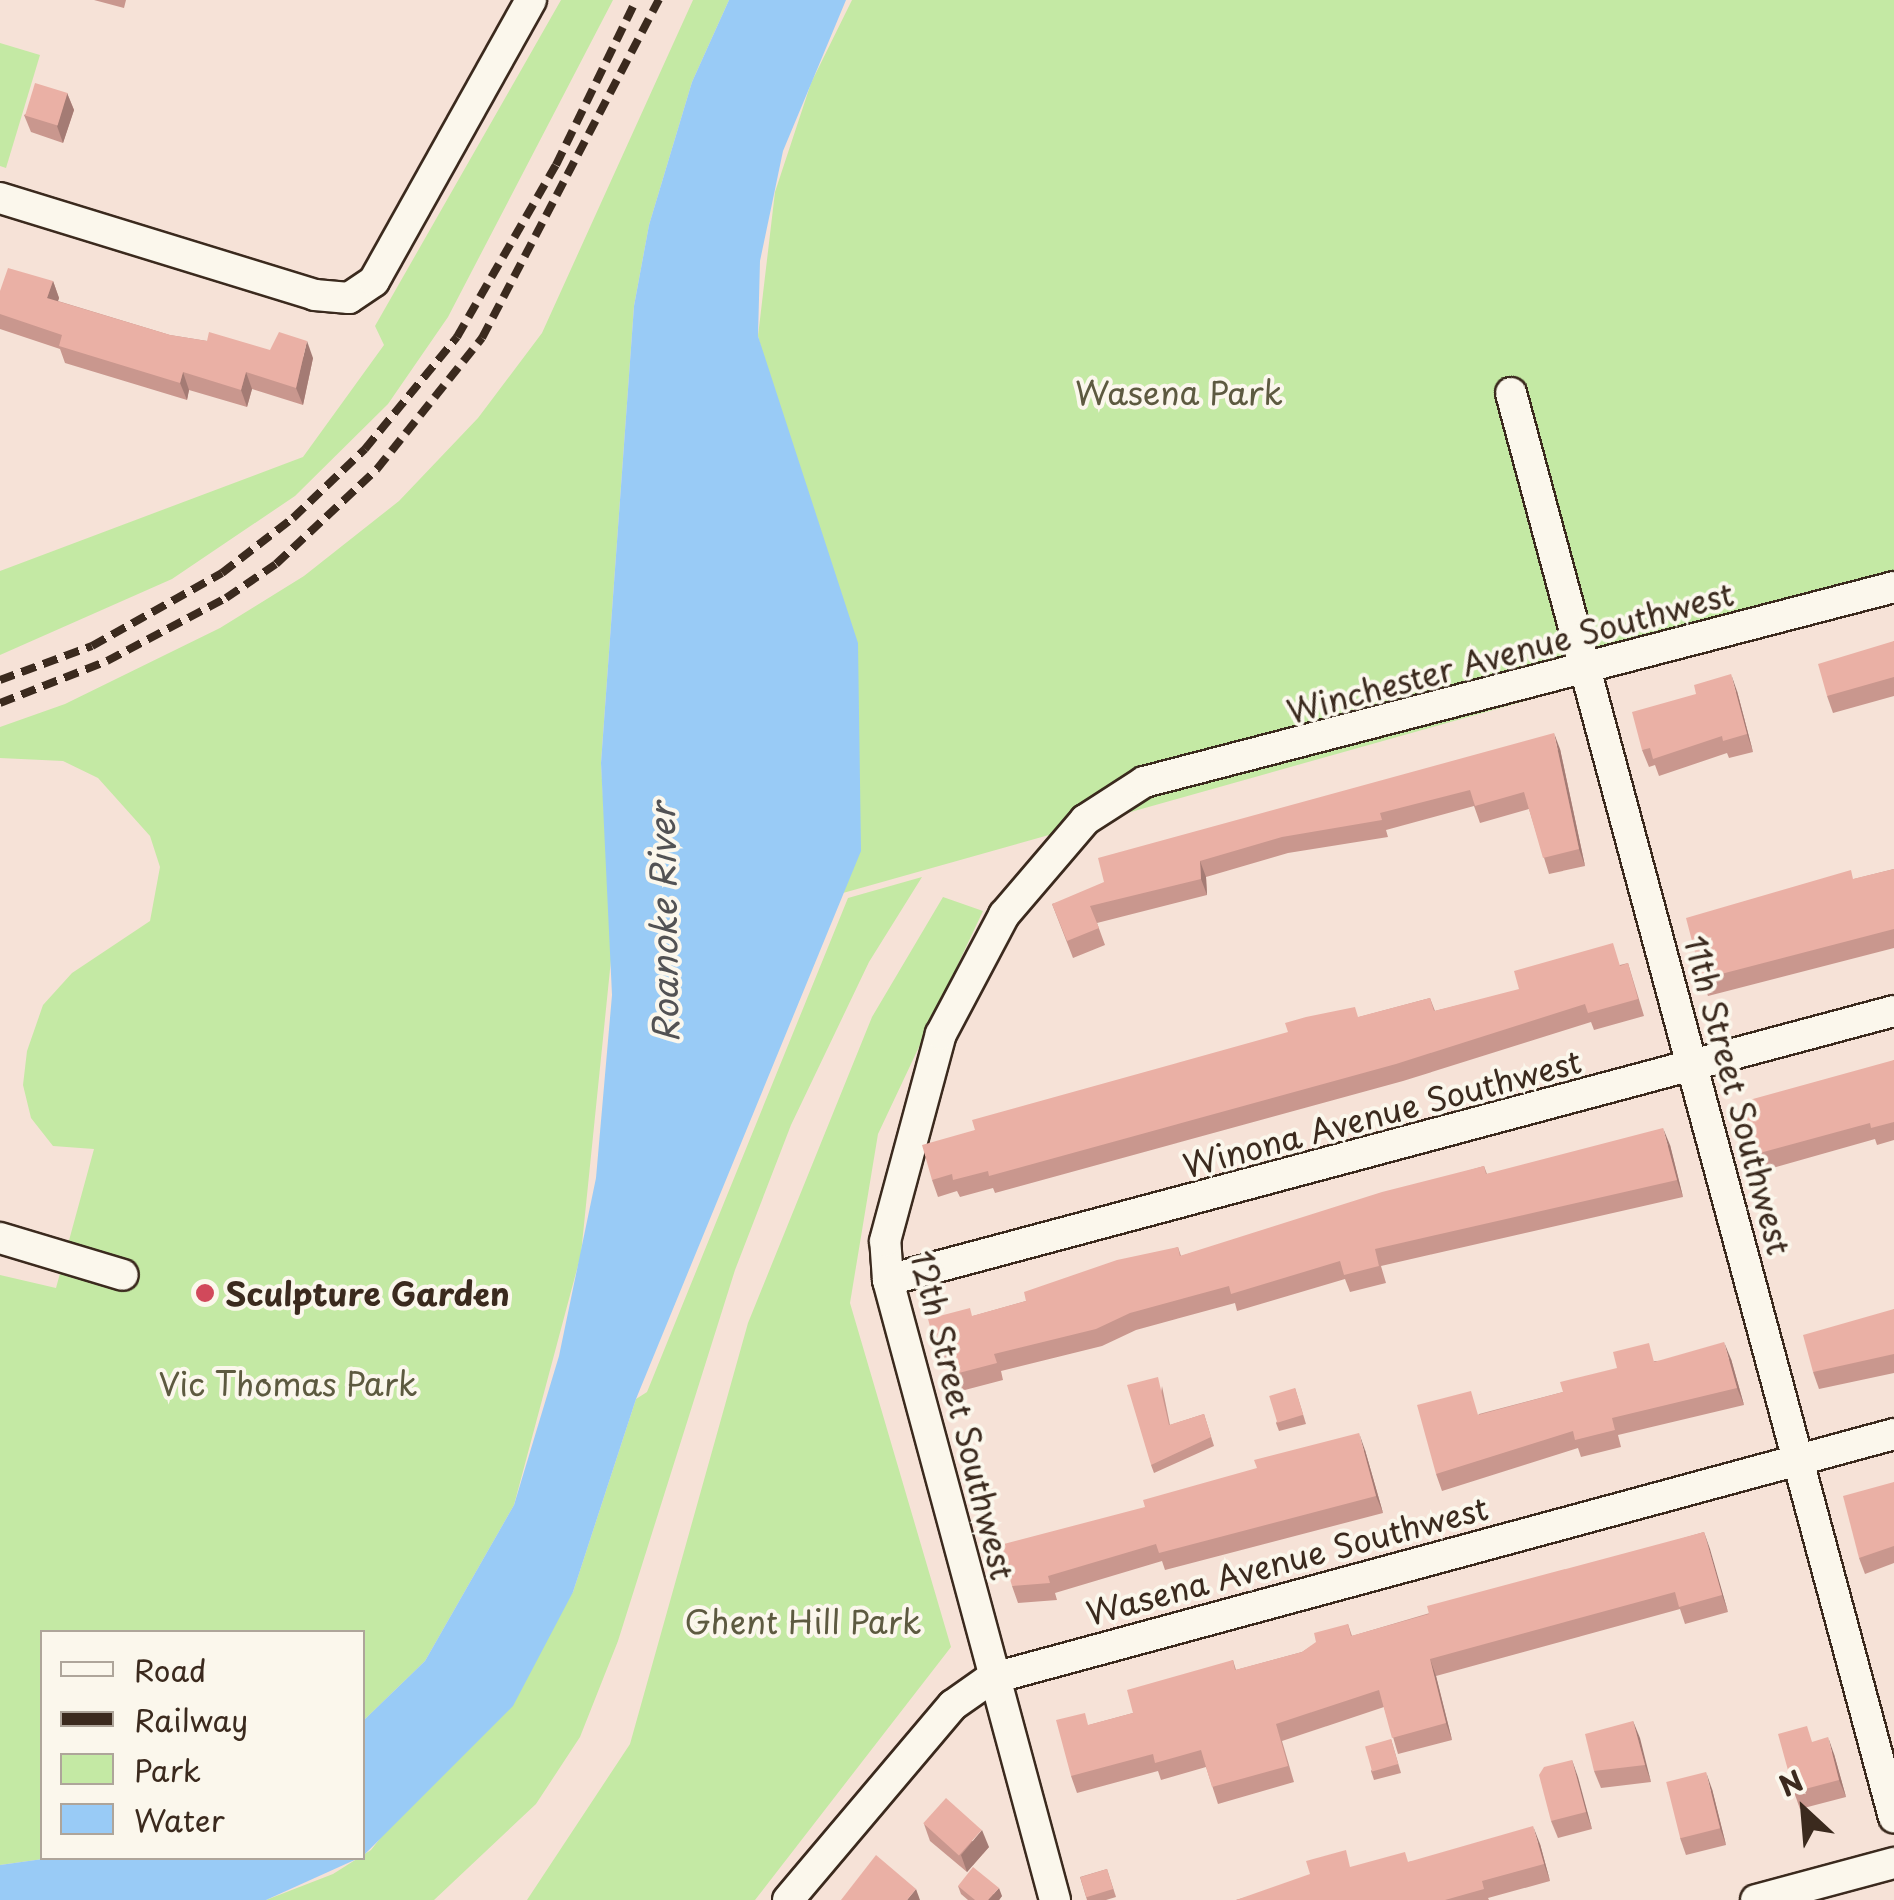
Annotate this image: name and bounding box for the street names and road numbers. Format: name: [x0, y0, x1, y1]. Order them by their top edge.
street label: Winchester Avenue Southwest: [1282, 574, 1738, 730]
street label: 11th Street Southwest: [1676, 929, 1800, 1261]
street label: Winona Avenue Southwest: [1180, 1042, 1584, 1184]
street label: 12th Street Southwest: [903, 1244, 1023, 1586]
street label: Wasena Avenue Southwest: [1083, 1488, 1491, 1632]

